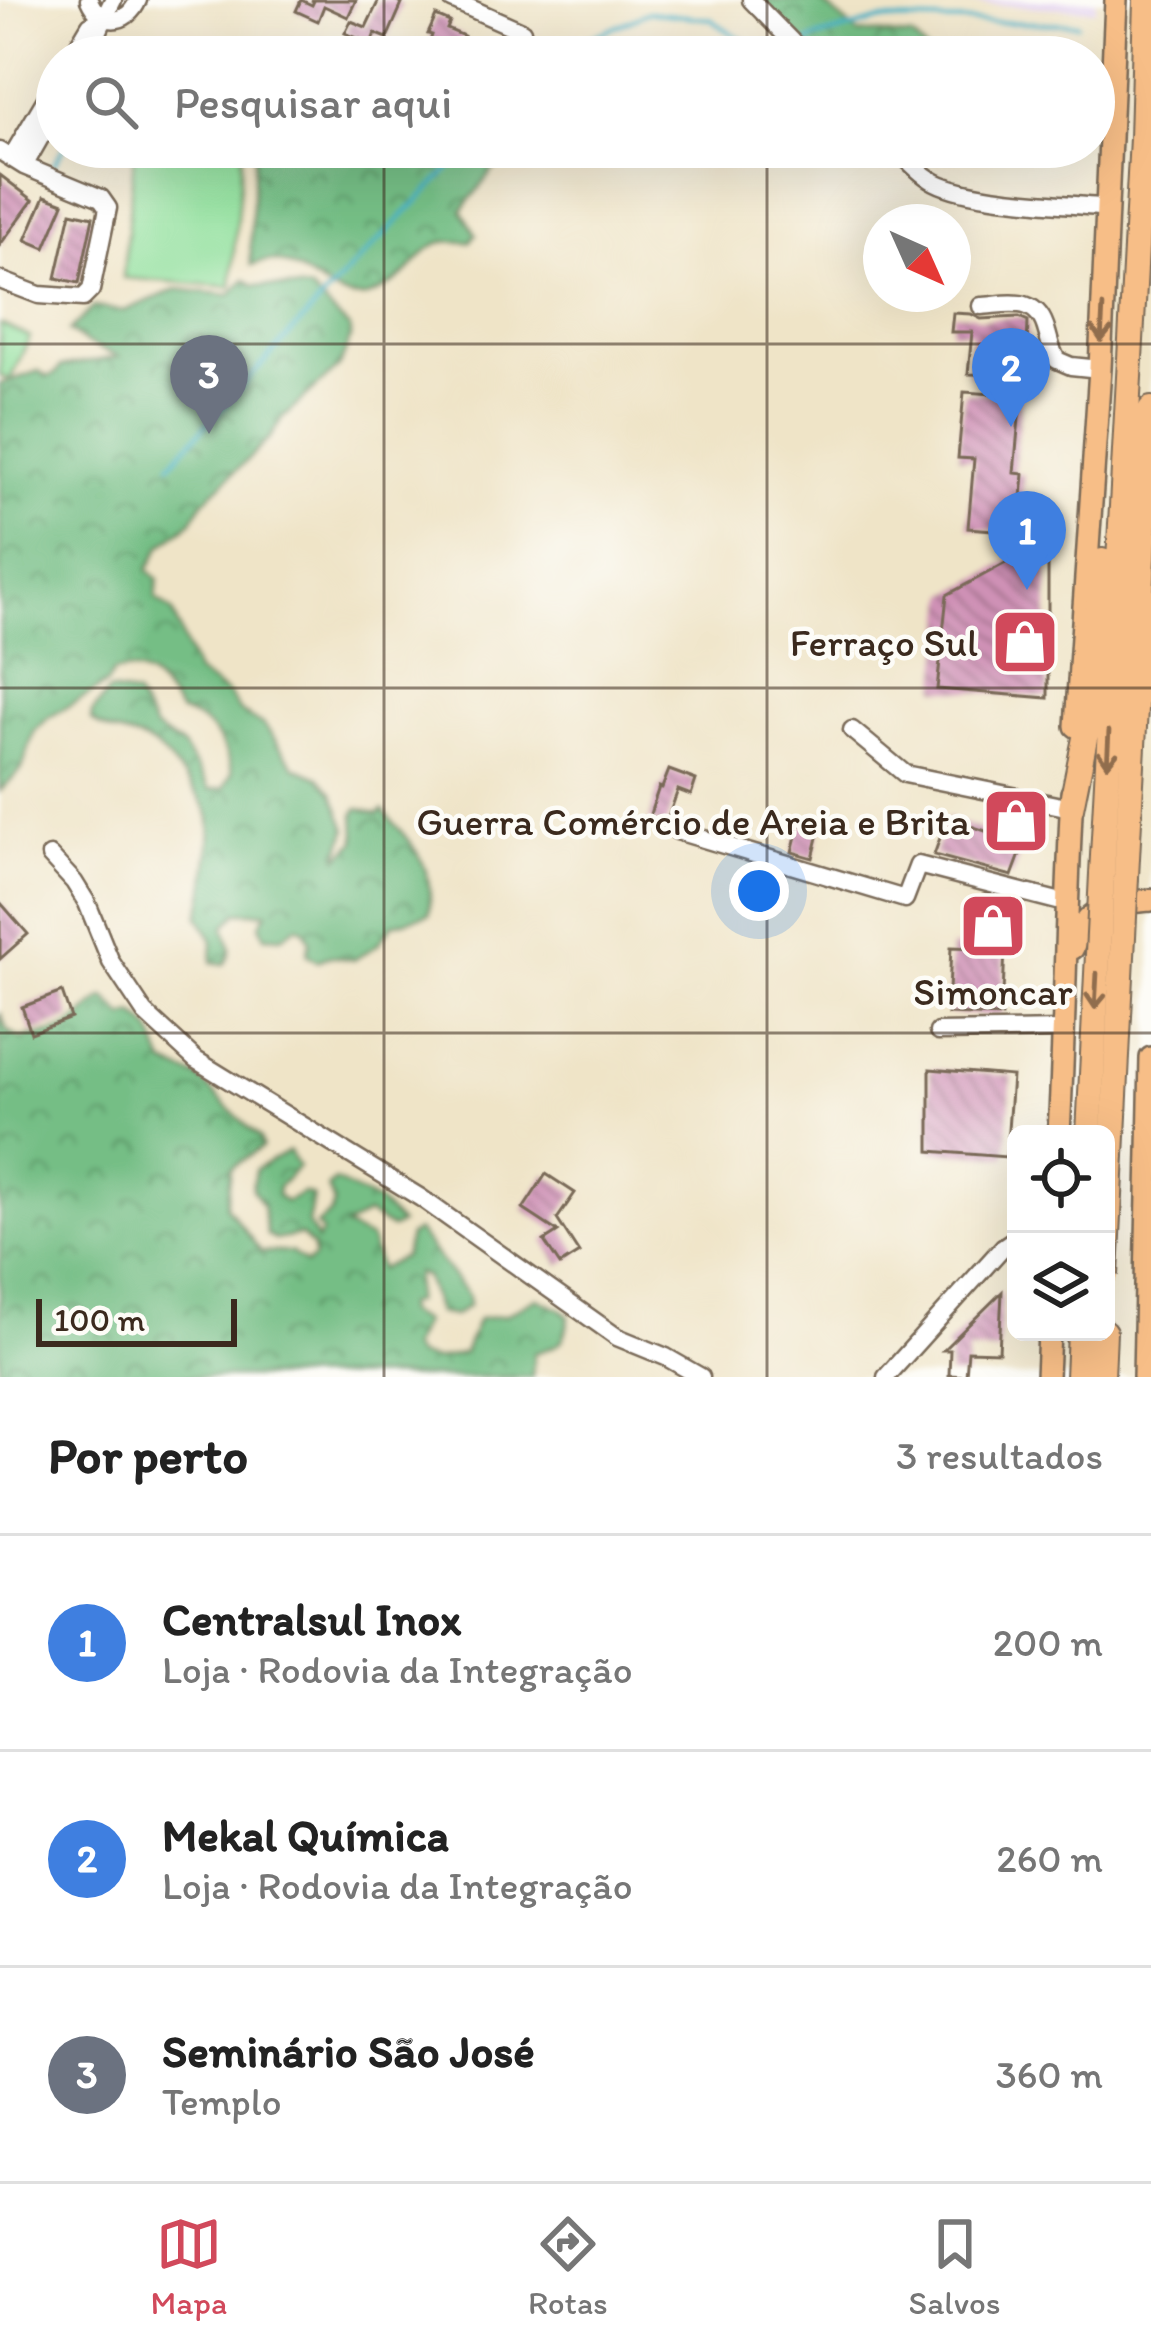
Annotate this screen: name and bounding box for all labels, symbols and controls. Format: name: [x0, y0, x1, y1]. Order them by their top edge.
search box: [36, 36, 1115, 168]
icon: search: [78, 69, 144, 135]
text: Pesquisar aqui: [174, 75, 452, 129]
north arrow: [863, 204, 971, 312]
one-way arrow: [1090, 304, 1113, 343]
pin: 2: [972, 328, 1050, 427]
pin: 3: [170, 335, 248, 434]
pin: 1: [988, 491, 1066, 590]
shop icon: Ferraço Sul: [990, 607, 1060, 677]
place label: Ferraço Sul: [790, 619, 978, 666]
one-way arrow: [1096, 729, 1119, 768]
shop icon: Guerra Comércio de Areia e Brita: [981, 786, 1051, 856]
place label: Guerra Comércio de Areia e Brita: [416, 798, 970, 845]
your location: [729, 861, 789, 921]
shop icon: Simoncar: [958, 891, 1028, 961]
place label: Simoncar: [913, 968, 1073, 1015]
one-way arrow: [1084, 971, 1107, 1010]
map controls: [1007, 1125, 1115, 1341]
button: locate: [1007, 1125, 1115, 1233]
button: layers: [1007, 1233, 1115, 1341]
scale bar: [36, 1293, 237, 1346]
text: 100 m: [54, 1300, 145, 1339]
text: Por perto: [48, 1425, 248, 1486]
text: 3 resultados: [896, 1432, 1103, 1479]
text: Centralsul Inox: [162, 1592, 462, 1646]
text: 1: [78, 1619, 96, 1666]
text: 200 m: [993, 1619, 1103, 1666]
text: Loja · Rodovia da Integração: [162, 1646, 632, 1693]
text: Mekal Química: [162, 1808, 449, 1862]
text: 2: [77, 1835, 97, 1882]
text: 260 m: [996, 1835, 1103, 1882]
text: Loja · Rodovia da Integração: [162, 1862, 632, 1909]
text: Seminário São José: [162, 2024, 535, 2078]
text: 3: [76, 2051, 98, 2098]
text: 360 m: [996, 2051, 1103, 2098]
text: Templo: [162, 2078, 282, 2125]
tab: Mapa: [150, 2211, 227, 2322]
tab: Rotas: [528, 2211, 608, 2322]
tab: Salvos: [909, 2211, 1001, 2322]

